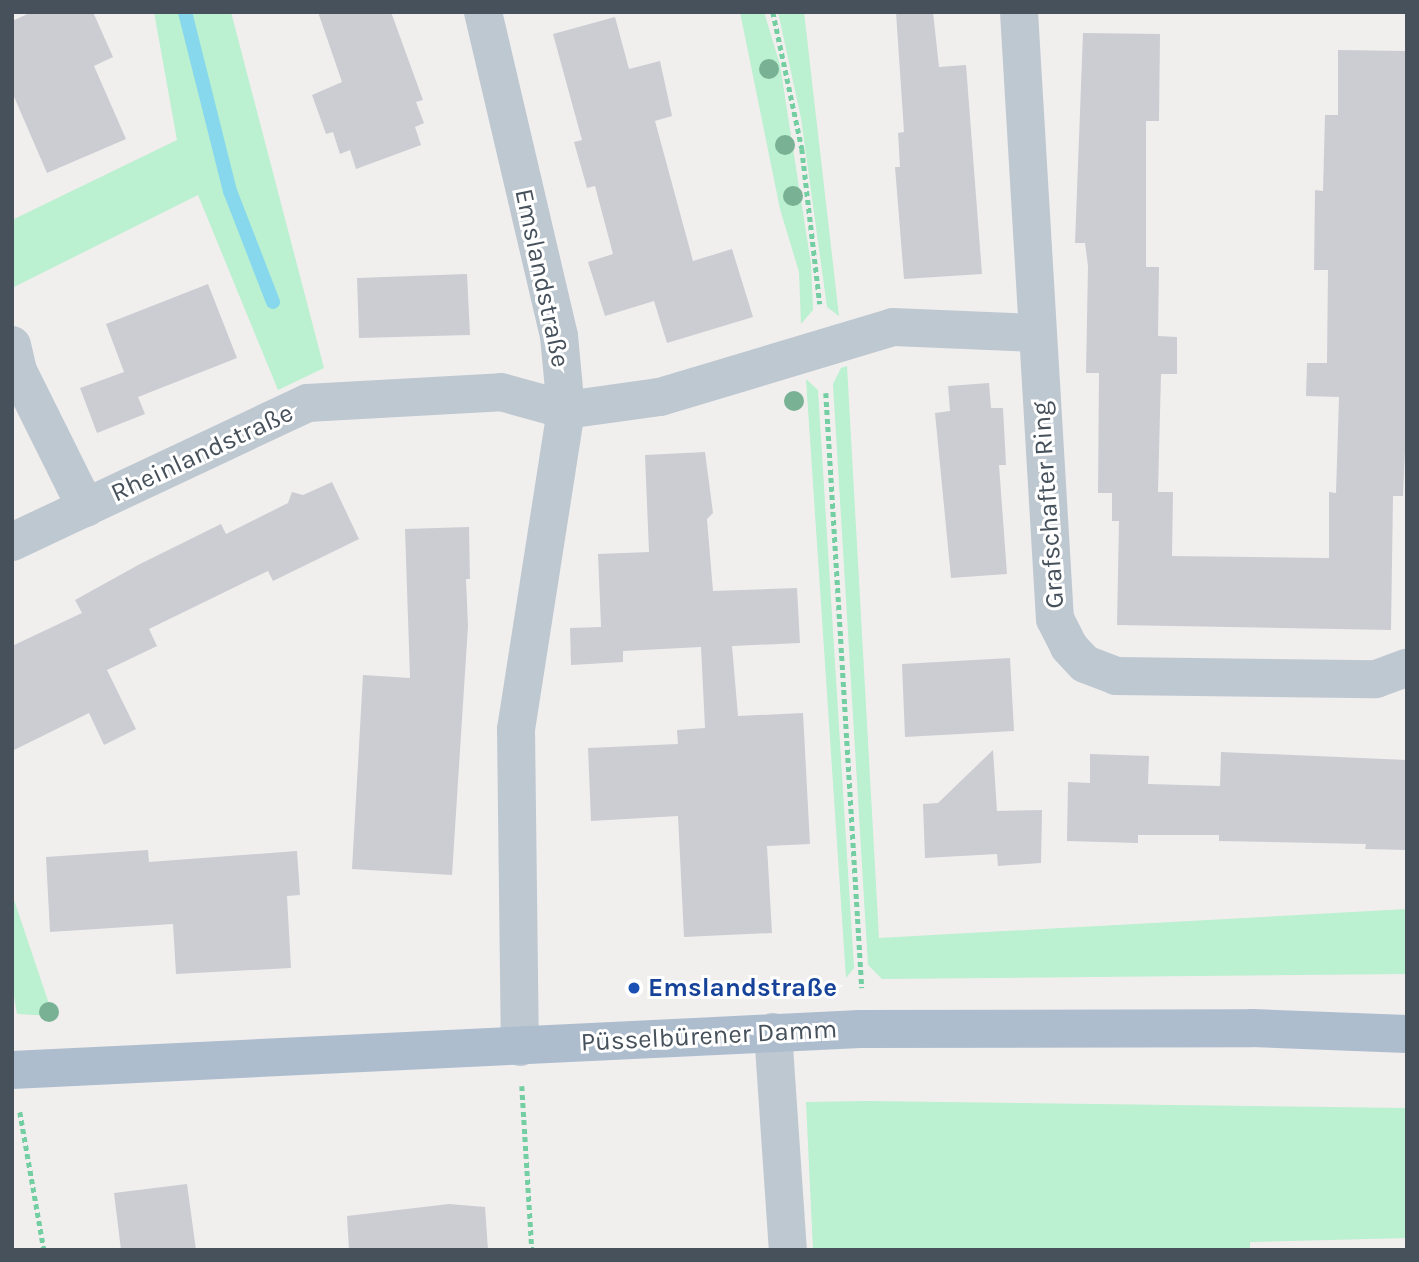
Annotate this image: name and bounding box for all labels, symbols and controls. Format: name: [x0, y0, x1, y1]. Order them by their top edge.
street label: Emslandstraße: [508, 186, 576, 370]
street label: Rheinlandstraße: [106, 397, 298, 509]
street label: Grafschafter Ring: [1025, 400, 1071, 610]
place label: Emslandstraße: [648, 972, 837, 1004]
marker: Emslandstraße: [626, 980, 642, 996]
street label: Püsselbürener Damm: [580, 1014, 838, 1058]

